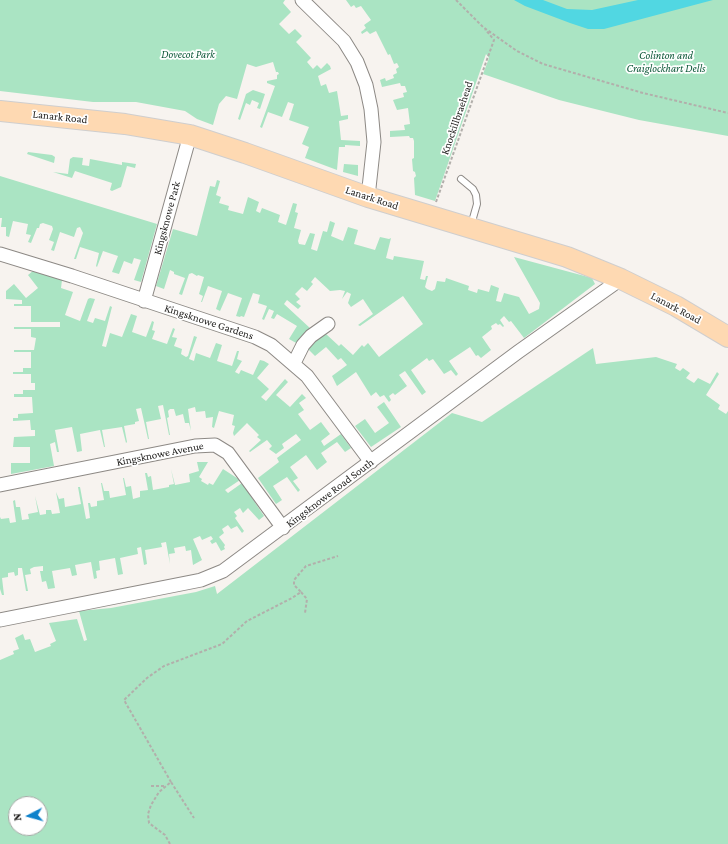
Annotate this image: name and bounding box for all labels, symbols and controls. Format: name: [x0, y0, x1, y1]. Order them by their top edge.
park label: Dovecot Park: [161, 48, 215, 62]
park label: Colinton and Craiglockhart Dells: [627, 49, 705, 75]
street label: Knockillbraehead: [438, 79, 476, 157]
street label: Lanark Road: [32, 108, 88, 126]
street label: Kingsknowe Park: [151, 180, 183, 256]
street label: Lanark Road: [344, 183, 400, 213]
street label: Lanark Road: [649, 289, 703, 327]
street label: Kingsknowe Gardens: [163, 301, 255, 343]
street label: Kingsknowe Avenue: [115, 439, 205, 469]
street label: Kingsknowe Road South: [283, 456, 377, 530]
north arrow: [8, 796, 48, 836]
text: N: [11, 813, 23, 822]

